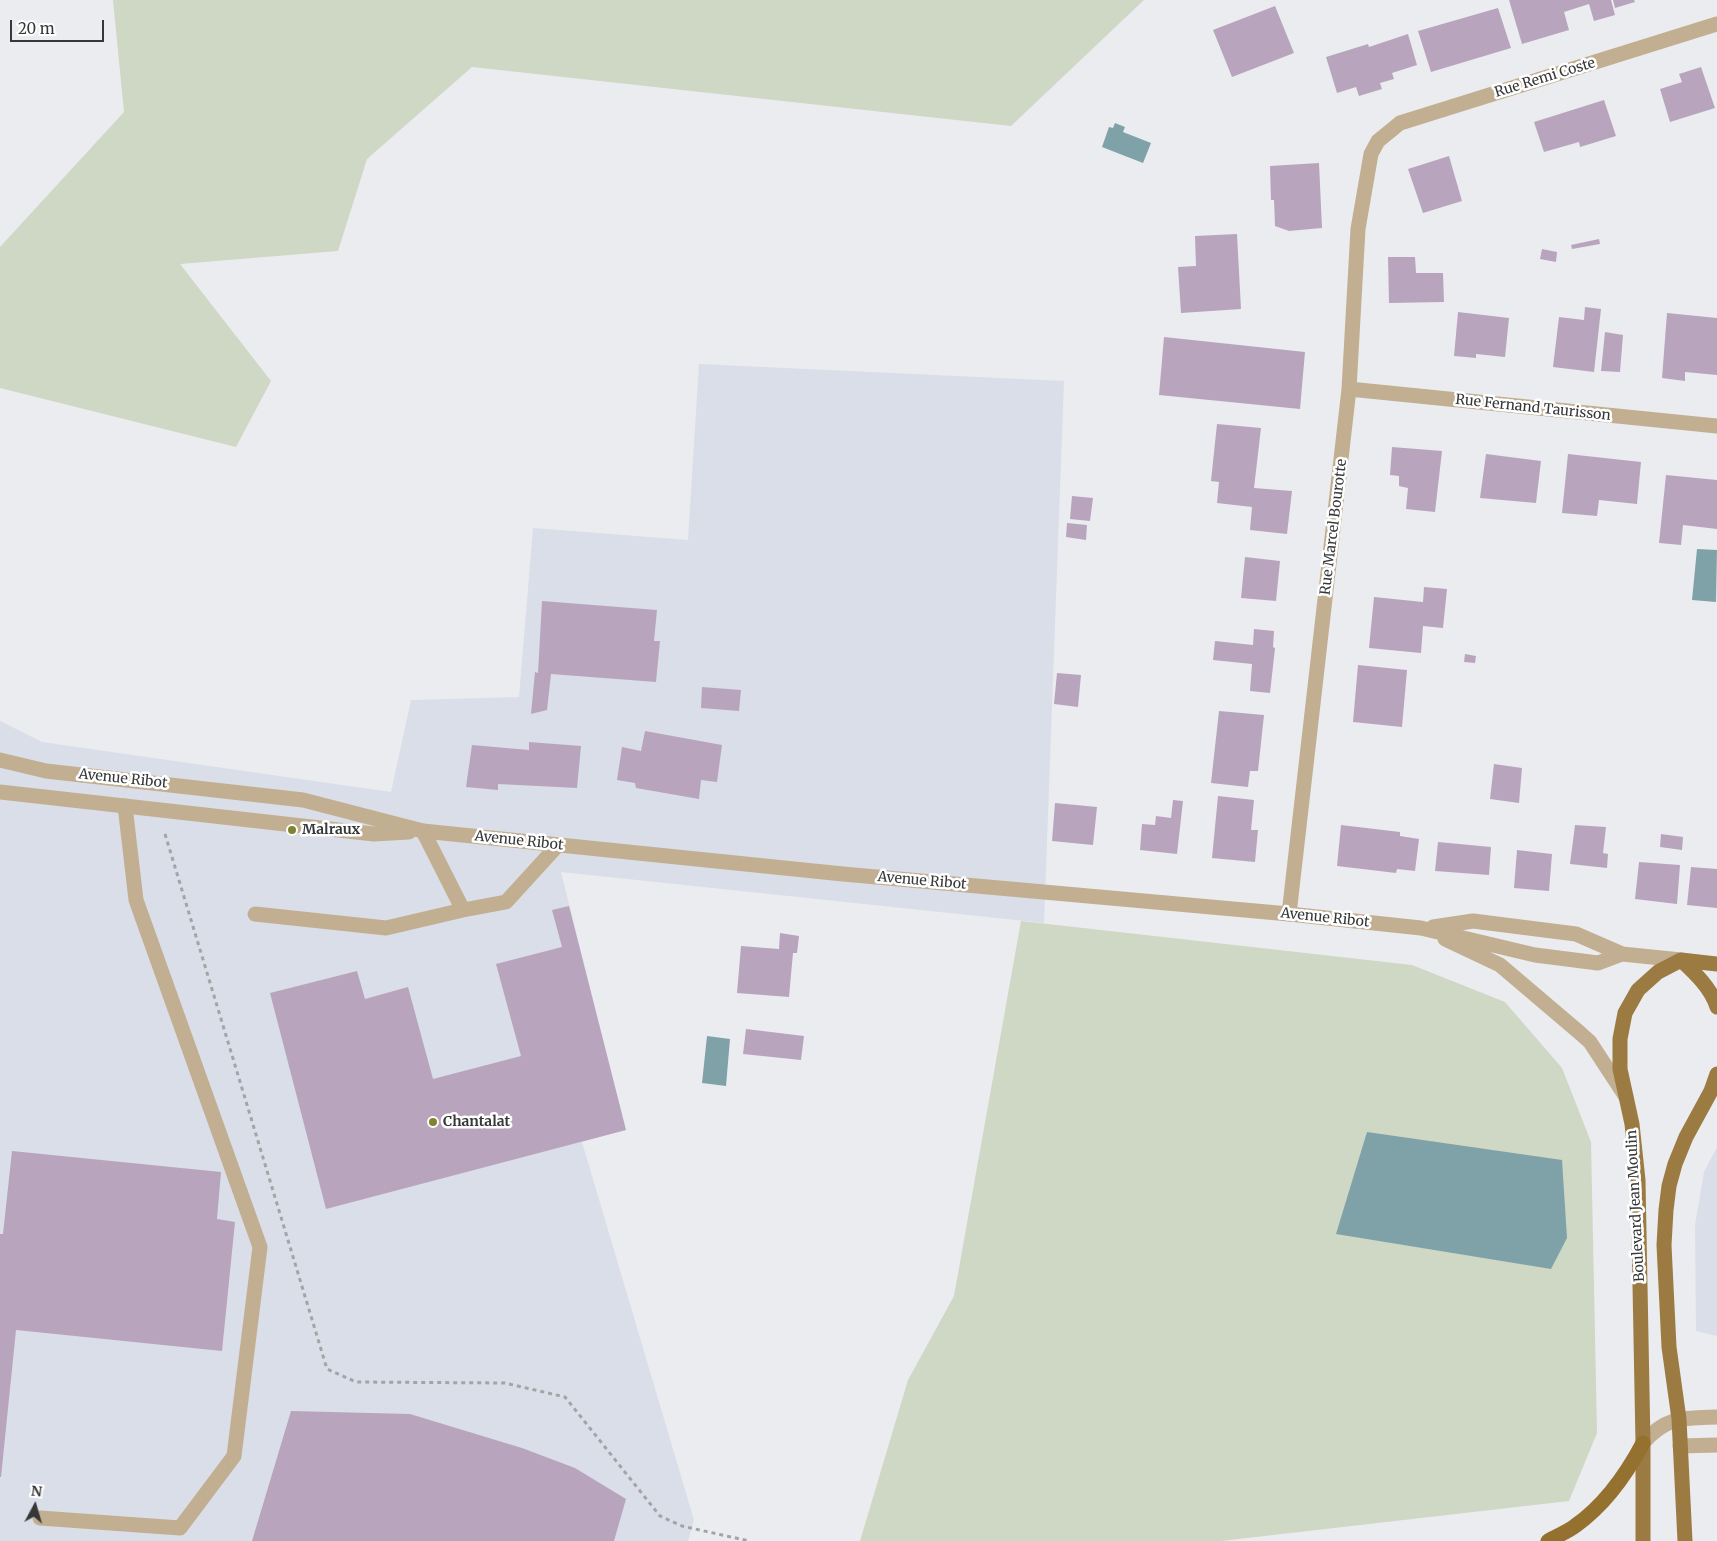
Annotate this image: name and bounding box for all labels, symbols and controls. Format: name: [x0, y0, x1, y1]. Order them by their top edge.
scale bar: [12, 10, 106, 42]
text: 20 m: [18, 19, 55, 38]
street label: Rue Remi Coste: [1493, 55, 1597, 101]
street label: Rue Fernand Taurisson: [1455, 391, 1611, 425]
street label: Rue Marcel Bourotte: [1317, 458, 1351, 596]
street label: Avenue Ribot: [78, 766, 168, 792]
place label: Malraux: [302, 822, 360, 838]
marker: Malraux: [286, 824, 298, 836]
street label: Avenue Ribot: [474, 828, 564, 854]
street label: Avenue Ribot: [877, 869, 967, 893]
street label: Avenue Ribot: [1280, 905, 1370, 931]
place label: Chantalat: [443, 1114, 510, 1130]
marker: Chantalat: [427, 1116, 439, 1128]
street label: Boulevard Jean Moulin: [1624, 1129, 1648, 1283]
north arrow: [10, 1481, 60, 1531]
text: N: [30, 1482, 43, 1501]

